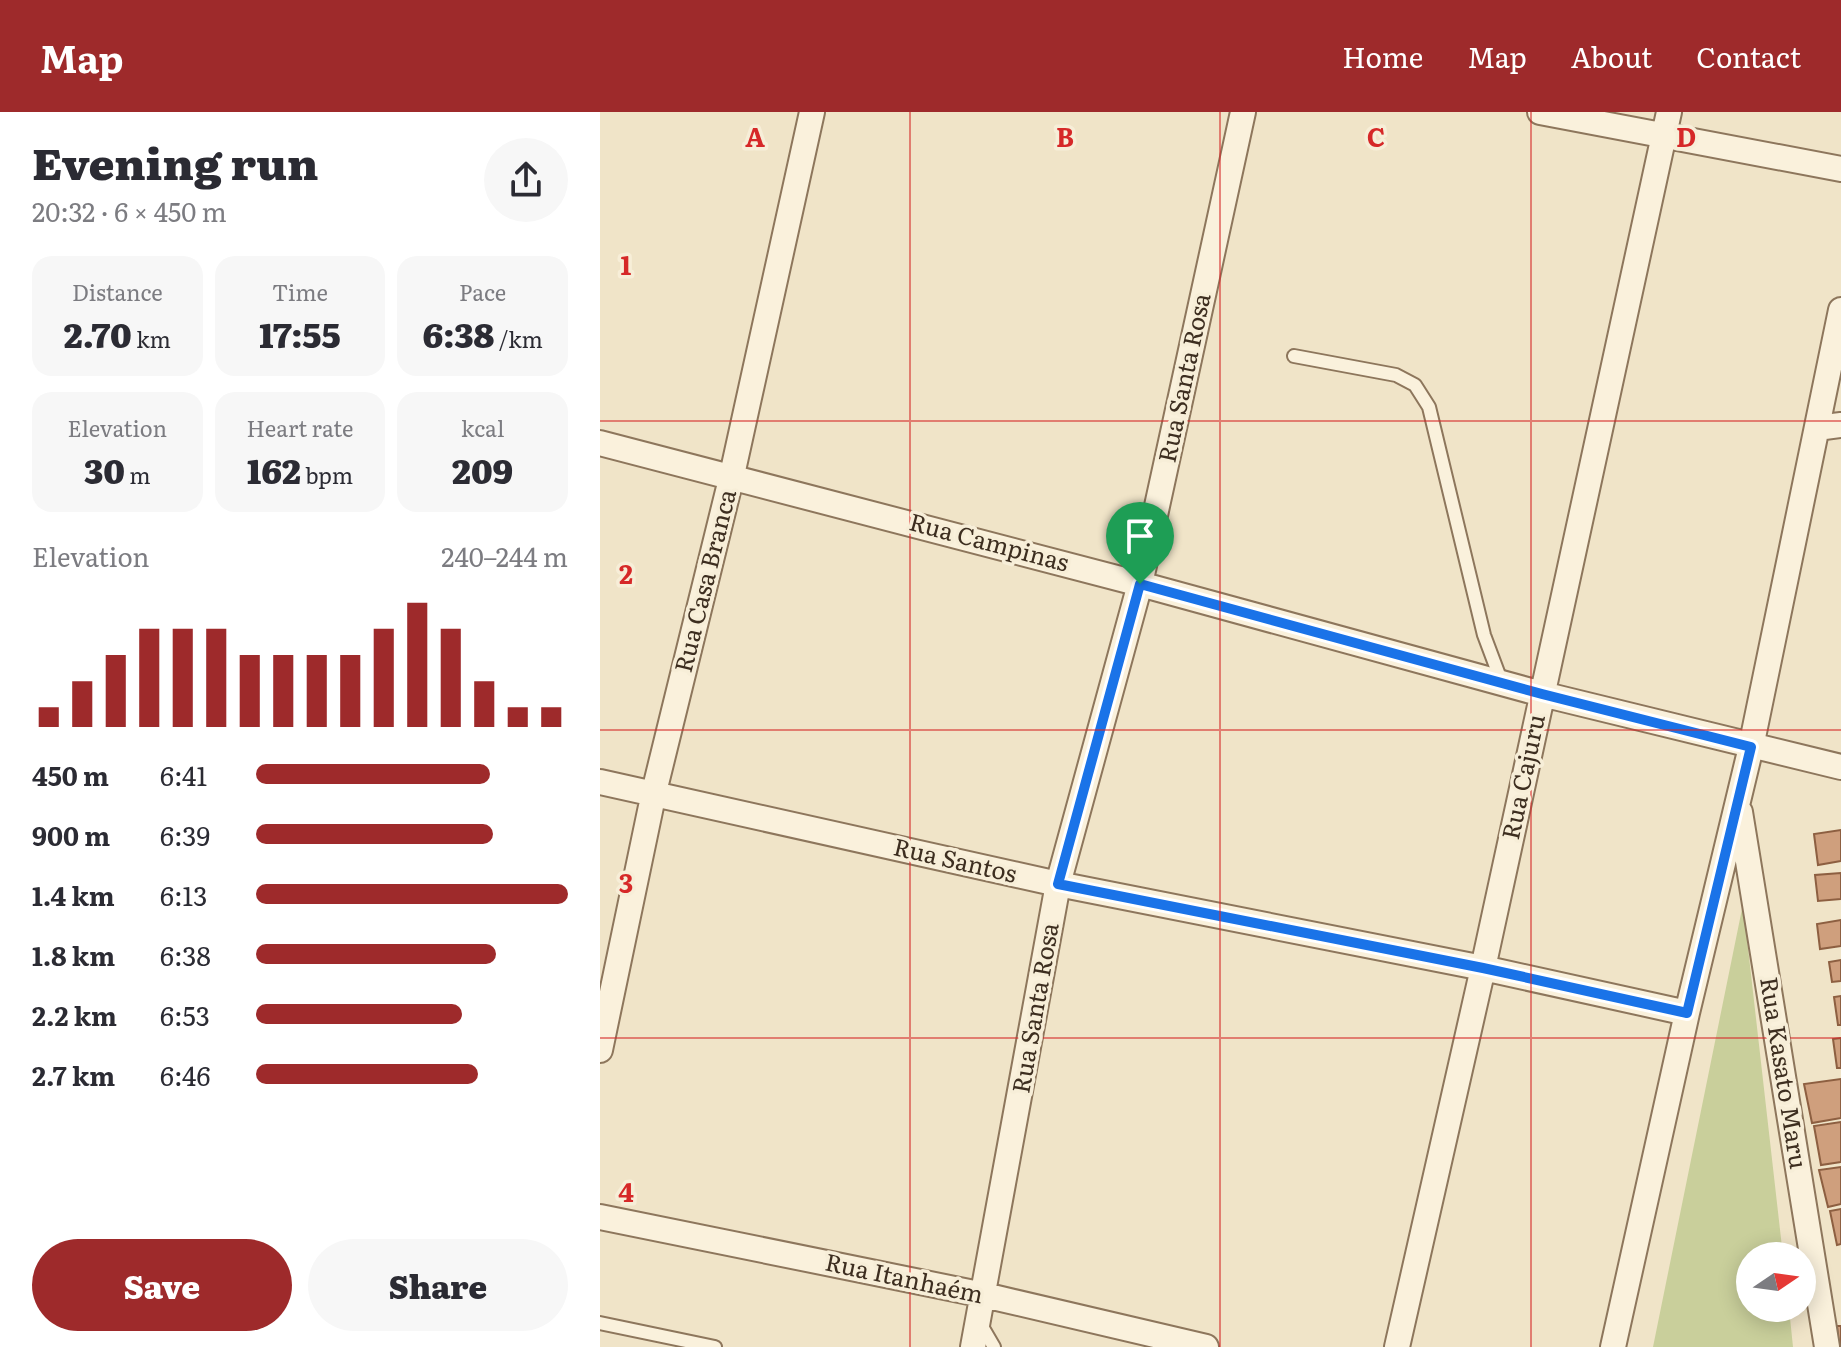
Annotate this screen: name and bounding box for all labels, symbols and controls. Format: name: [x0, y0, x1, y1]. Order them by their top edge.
text: Map: [40, 28, 124, 85]
text: Home: [1342, 35, 1423, 77]
text: Map: [1467, 35, 1527, 77]
text: About: [1571, 35, 1652, 77]
text: Contact: [1696, 35, 1801, 77]
text: A: [745, 116, 765, 155]
text: B: [1056, 116, 1074, 155]
text: C: [1367, 116, 1385, 155]
text: D: [1676, 116, 1696, 155]
text: Evening run: [32, 128, 318, 194]
button: share: [484, 138, 568, 222]
text: 20:32 · 6 × 450 m: [32, 191, 227, 230]
text: 1: [621, 244, 632, 283]
text: Distance: [72, 275, 163, 308]
text: Time: [272, 275, 328, 308]
text: Pace: [459, 275, 506, 308]
street label: Rua Santa Rosa: [1147, 289, 1218, 466]
text: 2.70: [64, 308, 132, 358]
text: 17:55: [259, 308, 341, 358]
text: 6:38: [423, 308, 494, 358]
text: km: [132, 322, 171, 355]
text: /km: [494, 322, 543, 355]
text: Elevation: [68, 411, 167, 444]
text: Heart rate: [247, 411, 353, 444]
text: kcal: [461, 411, 504, 444]
text: 30: [84, 444, 125, 494]
text: 162: [247, 444, 301, 494]
text: 209: [452, 444, 513, 494]
text: m: [125, 458, 151, 491]
text: bpm: [301, 458, 353, 491]
street label: Rua Casa Branca: [664, 485, 743, 676]
street label: Rua Campinas: [906, 502, 1073, 579]
pin: [1106, 502, 1174, 584]
icon: arrive: [1118, 514, 1162, 558]
text: Elevation: [32, 536, 150, 575]
text: 240–244 m: [441, 536, 568, 575]
text: 2: [619, 553, 633, 592]
street label: Rua Cajuru: [1491, 711, 1552, 842]
text: 450 m: [32, 755, 109, 794]
text: 6:41: [160, 755, 207, 794]
text: 900 m: [32, 815, 110, 854]
text: 6:39: [160, 815, 210, 854]
street label: Rua Santos: [891, 827, 1021, 890]
text: 3: [619, 862, 633, 901]
text: 1.4 km: [32, 875, 115, 914]
text: 6:13: [160, 875, 207, 914]
street label: Rua Santa Rosa: [1001, 919, 1066, 1096]
text: 1.8 km: [32, 935, 115, 974]
text: 6:38: [160, 935, 211, 974]
street label: Rua Kasato Maru: [1753, 974, 1818, 1171]
text: 2.2 km: [32, 995, 117, 1034]
text: 6:53: [160, 995, 210, 1034]
text: 2.7 km: [32, 1055, 115, 1094]
text: 6:46: [160, 1055, 210, 1094]
text: 4: [618, 1171, 634, 1210]
button: Save: [32, 1239, 292, 1331]
button: Share: [308, 1239, 568, 1331]
north arrow: [1736, 1242, 1816, 1322]
map controls: [1736, 1242, 1816, 1322]
street label: Rua Itanhaém: [822, 1243, 987, 1310]

